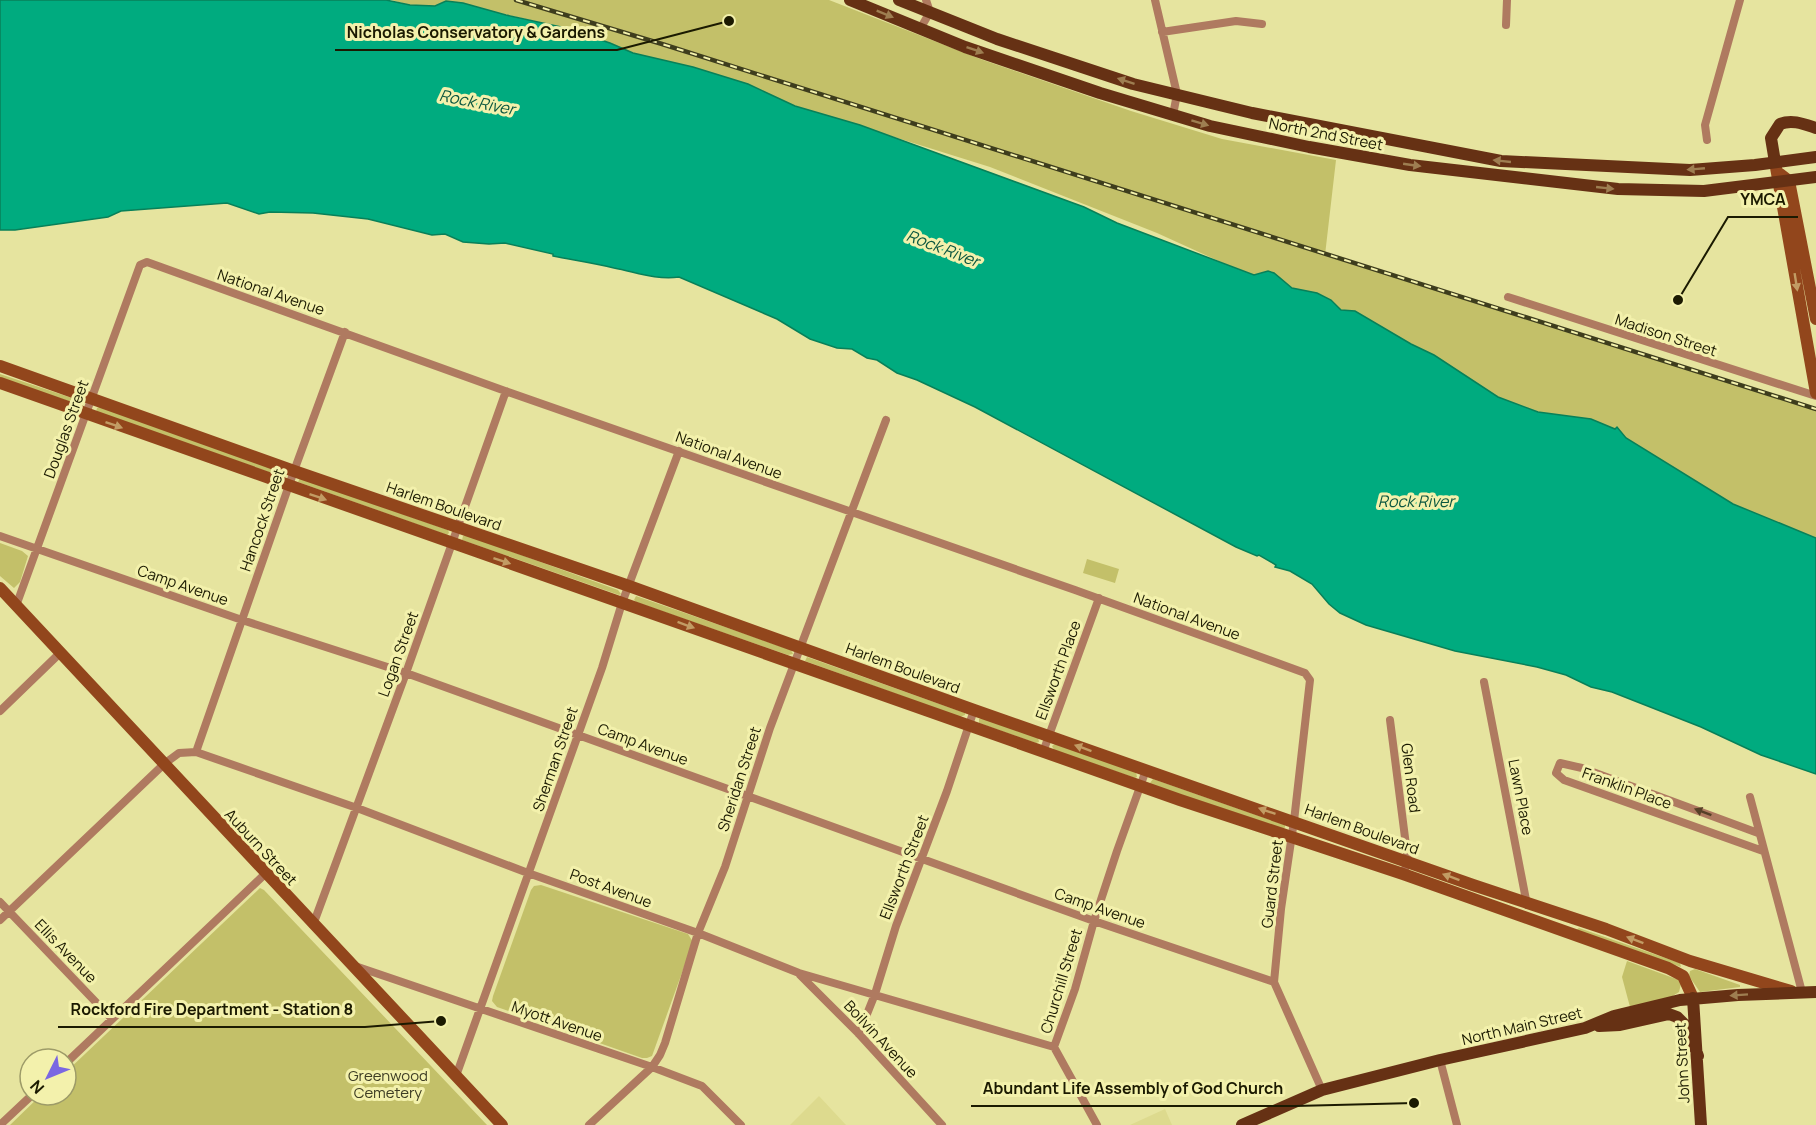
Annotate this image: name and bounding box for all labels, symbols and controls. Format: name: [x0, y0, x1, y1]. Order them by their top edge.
one-way arrow: [876, 10, 894, 19]
callout: Nicholas Conservatory & Gardens: [335, 16, 617, 50]
text: Nicholas Conservatory & Gardens: [347, 21, 605, 43]
one-way arrow: [966, 46, 984, 55]
one-way arrow: [1117, 76, 1135, 85]
water label: Rock River: [437, 84, 519, 121]
street label: North 2nd Street: [1267, 113, 1385, 155]
one-way arrow: [1191, 119, 1209, 128]
one-way arrow: [1492, 156, 1511, 166]
one-way arrow: [1402, 161, 1421, 170]
one-way arrow: [1687, 164, 1706, 174]
one-way arrow: [1596, 183, 1615, 193]
callout: YMCA: [1728, 183, 1798, 217]
text: YMCA: [1740, 188, 1786, 210]
water label: Rock River: [903, 224, 985, 273]
street label: National Avenue: [215, 264, 328, 320]
one-way arrow: [1792, 272, 1801, 291]
street label: Madison Street: [1612, 309, 1720, 361]
street label: Douglas Street: [38, 377, 94, 481]
one-way arrow: [105, 420, 123, 430]
street label: National Avenue: [673, 426, 785, 484]
street label: Hancock Street: [235, 466, 289, 574]
street label: Harlem Boulevard: [384, 476, 504, 536]
water label: Rock River: [1378, 490, 1456, 512]
one-way arrow: [309, 492, 327, 502]
one-way arrow: [493, 557, 511, 566]
street label: Camp Avenue: [135, 560, 232, 610]
street label: National Avenue: [1131, 587, 1243, 645]
street label: Logan Street: [373, 608, 423, 700]
street label: Ellsworth Place: [1030, 617, 1086, 723]
one-way arrow: [677, 620, 695, 630]
street label: Harlem Boulevard: [843, 638, 963, 698]
street label: Sherman Street: [527, 704, 583, 814]
street label: Camp Avenue: [595, 718, 691, 770]
street label: Sheridan Street: [712, 724, 766, 834]
one-way arrow: [1074, 742, 1092, 752]
street label: Glen Road: [1396, 742, 1426, 814]
street label: Lawn Place: [1503, 757, 1539, 837]
street label: Franklin Place: [1579, 762, 1675, 814]
street label: Harlem Boulevard: [1302, 799, 1422, 859]
street label: Auburn Street: [220, 804, 302, 890]
one-way arrow: [1258, 806, 1276, 816]
one-way arrow: [1694, 807, 1712, 817]
street label: Ellsworth Street: [874, 812, 934, 922]
street label: Guard Street: [1256, 839, 1288, 929]
street label: Post Avenue: [567, 863, 655, 913]
one-way arrow: [1442, 871, 1460, 881]
street label: Camp Avenue: [1052, 883, 1149, 933]
street label: Ellis Avenue: [30, 914, 102, 988]
street label: Churchill Street: [1035, 926, 1087, 1036]
one-way arrow: [1626, 935, 1644, 945]
one-way arrow: [1730, 990, 1749, 1000]
callout: Rockford Fire Department - Station 8: [58, 993, 365, 1027]
street label: Boilvin Avenue: [839, 995, 923, 1083]
street label: Myott Avenue: [509, 996, 605, 1046]
text: Rockford Fire Department - Station 8: [71, 998, 353, 1020]
street label: North Main Street: [1460, 1002, 1584, 1050]
street label: John Street: [1669, 1022, 1695, 1104]
north arrow: [18, 1047, 78, 1107]
park label: Greenwood Cemetery: [348, 1065, 428, 1103]
callout: Abundant Life Assembly of God Church: [971, 1072, 1295, 1106]
text: N: [25, 1076, 49, 1099]
text: Abundant Life Assembly of God Church: [983, 1077, 1283, 1099]

